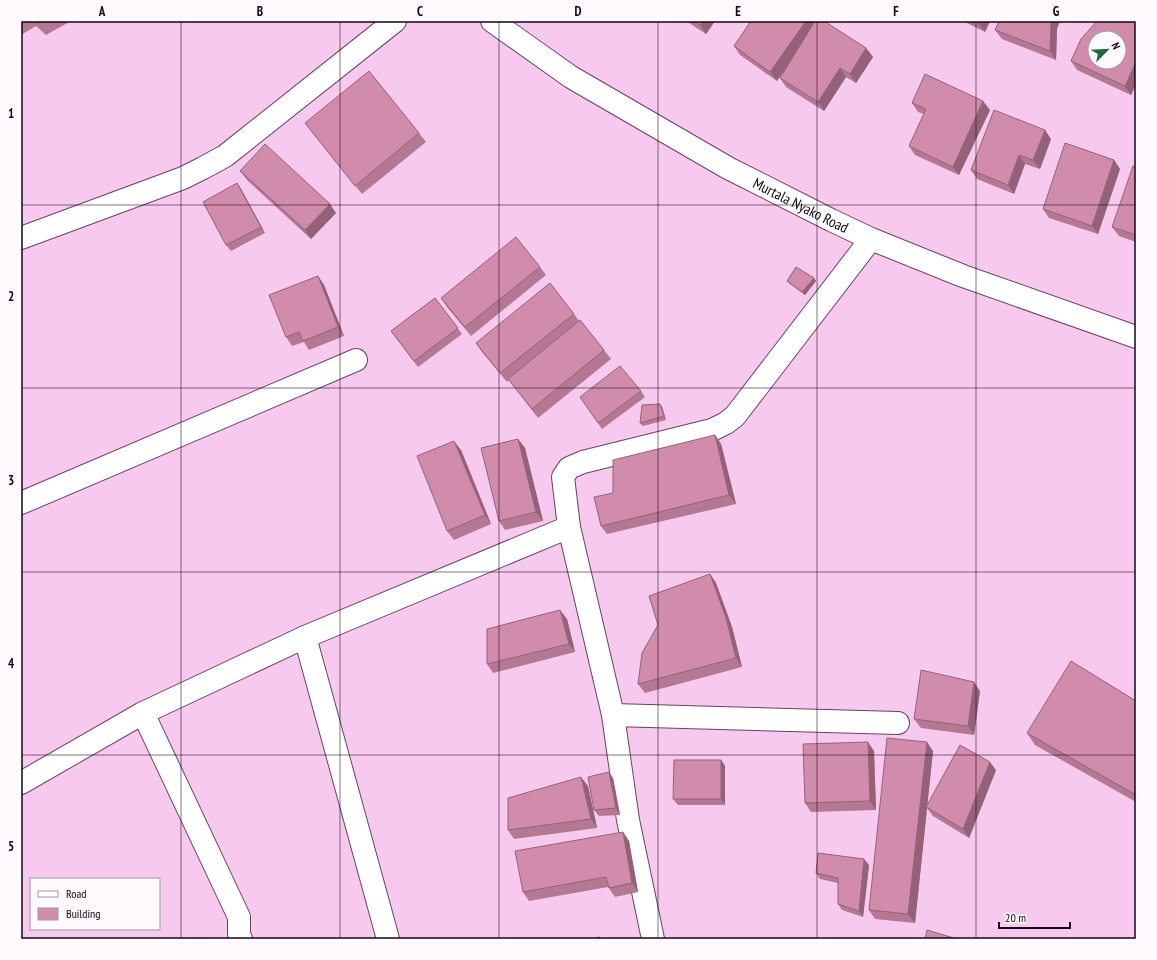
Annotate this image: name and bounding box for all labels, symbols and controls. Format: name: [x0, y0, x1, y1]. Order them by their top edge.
text: A: [98, 3, 106, 20]
text: B: [257, 3, 263, 20]
text: C: [417, 3, 423, 20]
text: D: [575, 3, 582, 20]
text: E: [735, 3, 741, 20]
text: F: [893, 3, 899, 20]
text: G: [1053, 3, 1060, 20]
north arrow: [1087, 30, 1127, 70]
text: N: [1109, 40, 1124, 52]
text: 1: [8, 105, 14, 122]
street label: Murtala Nyako Road: [750, 173, 852, 236]
text: 2: [8, 288, 14, 305]
text: 3: [8, 472, 14, 489]
text: 4: [8, 655, 15, 672]
text: 5: [8, 838, 14, 855]
legend: [30, 878, 160, 930]
text: Road: [66, 886, 86, 901]
scale bar: [999, 904, 1070, 930]
text: Building: [66, 906, 101, 921]
text: 20 m: [1005, 910, 1026, 925]

